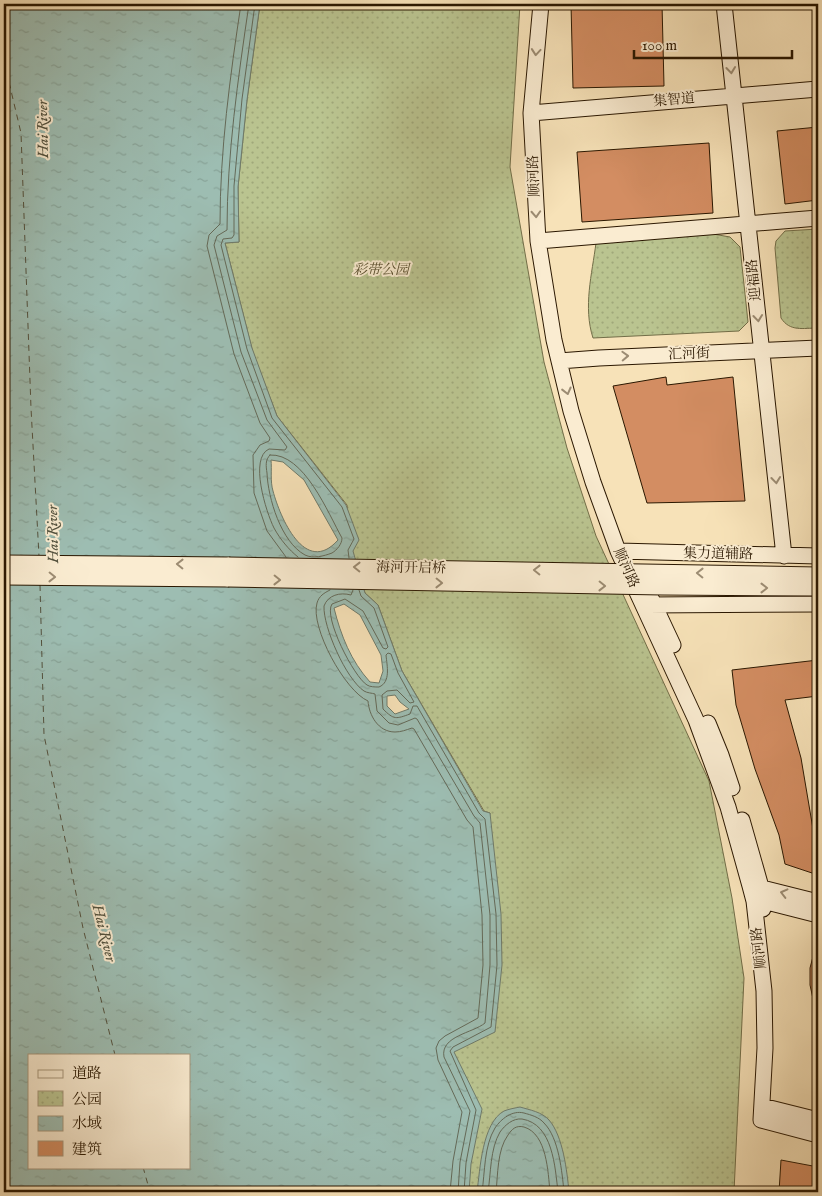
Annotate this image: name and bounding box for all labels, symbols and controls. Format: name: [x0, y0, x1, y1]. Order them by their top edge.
scale bar: [634, 28, 792, 60]
text: 100 m: [642, 36, 678, 55]
one-way arrow: [531, 49, 542, 57]
one-way arrow: [725, 66, 736, 74]
street label: 集智道: [652, 89, 696, 111]
water label: Hai River: [33, 99, 53, 159]
street label: 顺河路: [524, 155, 544, 197]
one-way arrow: [531, 211, 542, 219]
street label: 迎福路: [743, 258, 765, 302]
park label: 彩带公园: [353, 261, 411, 279]
one-way arrow: [752, 314, 763, 322]
street label: 汇河街: [668, 344, 710, 364]
one-way arrow: [622, 351, 630, 362]
one-way arrow: [561, 387, 572, 396]
one-way arrow: [770, 476, 781, 484]
water label: Hai River: [43, 504, 63, 564]
street label: 集力道辅路: [683, 544, 753, 564]
street label: 顺河路: [609, 545, 643, 591]
street label: 海河开启桥: [376, 558, 446, 578]
one-way arrow: [176, 559, 184, 569]
one-way arrow: [353, 562, 360, 572]
one-way arrow: [533, 565, 540, 575]
one-way arrow: [695, 568, 703, 578]
one-way arrow: [49, 572, 57, 582]
one-way arrow: [274, 575, 281, 585]
one-way arrow: [436, 578, 444, 588]
one-way arrow: [598, 581, 606, 591]
one-way arrow: [760, 583, 768, 593]
one-way arrow: [780, 888, 789, 899]
water label: Hai River: [87, 901, 120, 964]
street label: 顺河路: [748, 926, 770, 970]
legend: [28, 1054, 190, 1168]
text: 道路: [72, 1064, 102, 1083]
text: 公园: [72, 1090, 102, 1109]
text: 水域: [72, 1114, 102, 1133]
text: 建筑: [72, 1140, 102, 1159]

